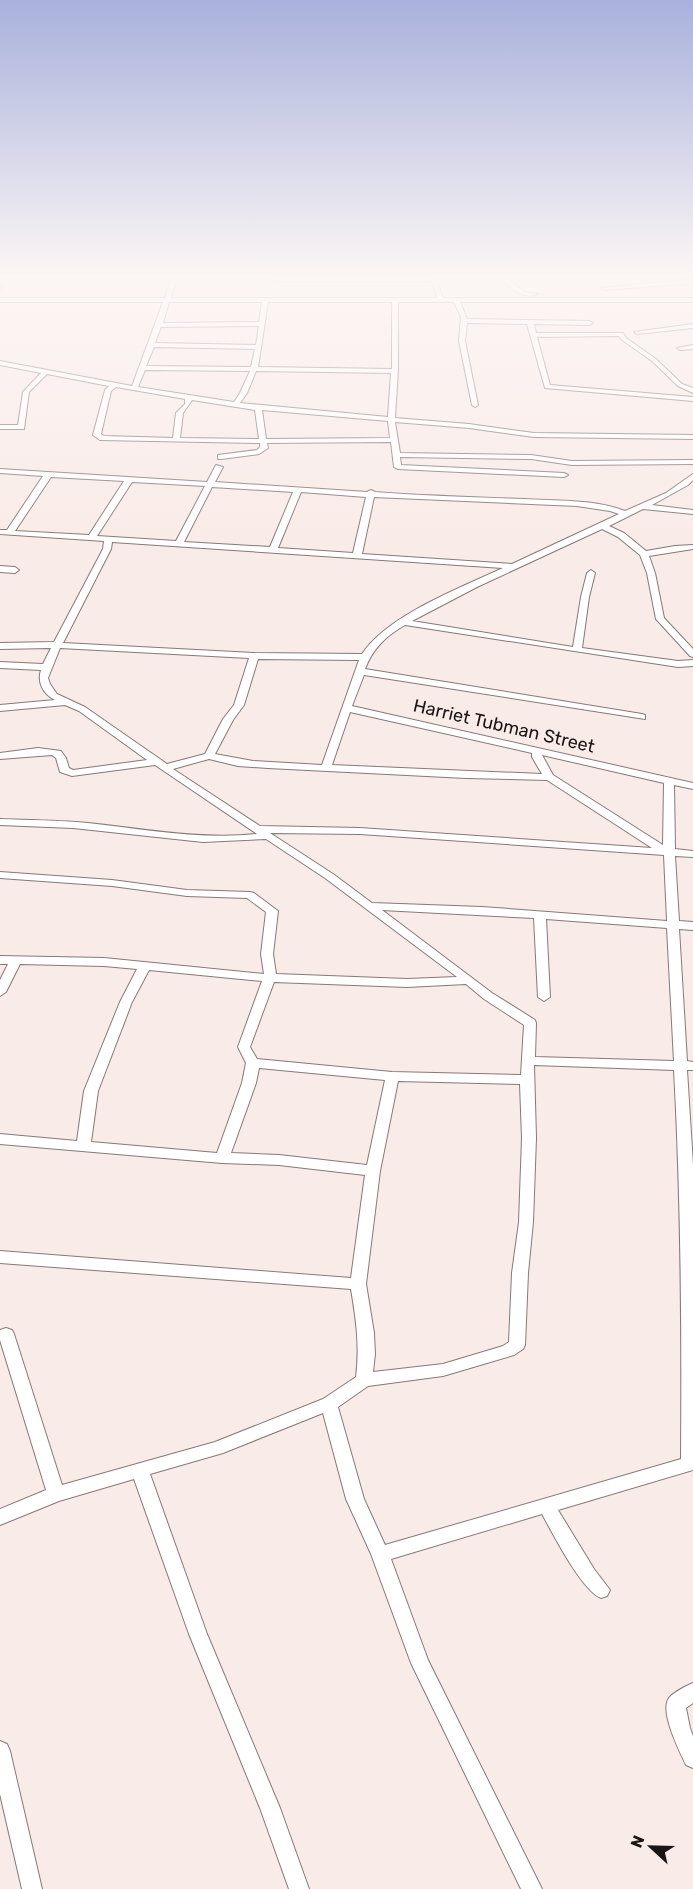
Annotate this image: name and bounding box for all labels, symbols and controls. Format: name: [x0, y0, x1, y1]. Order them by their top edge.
street label: Harriet Tubman Street: [411, 694, 597, 758]
north arrow: [621, 1817, 681, 1877]
text: N: [627, 1833, 649, 1850]

